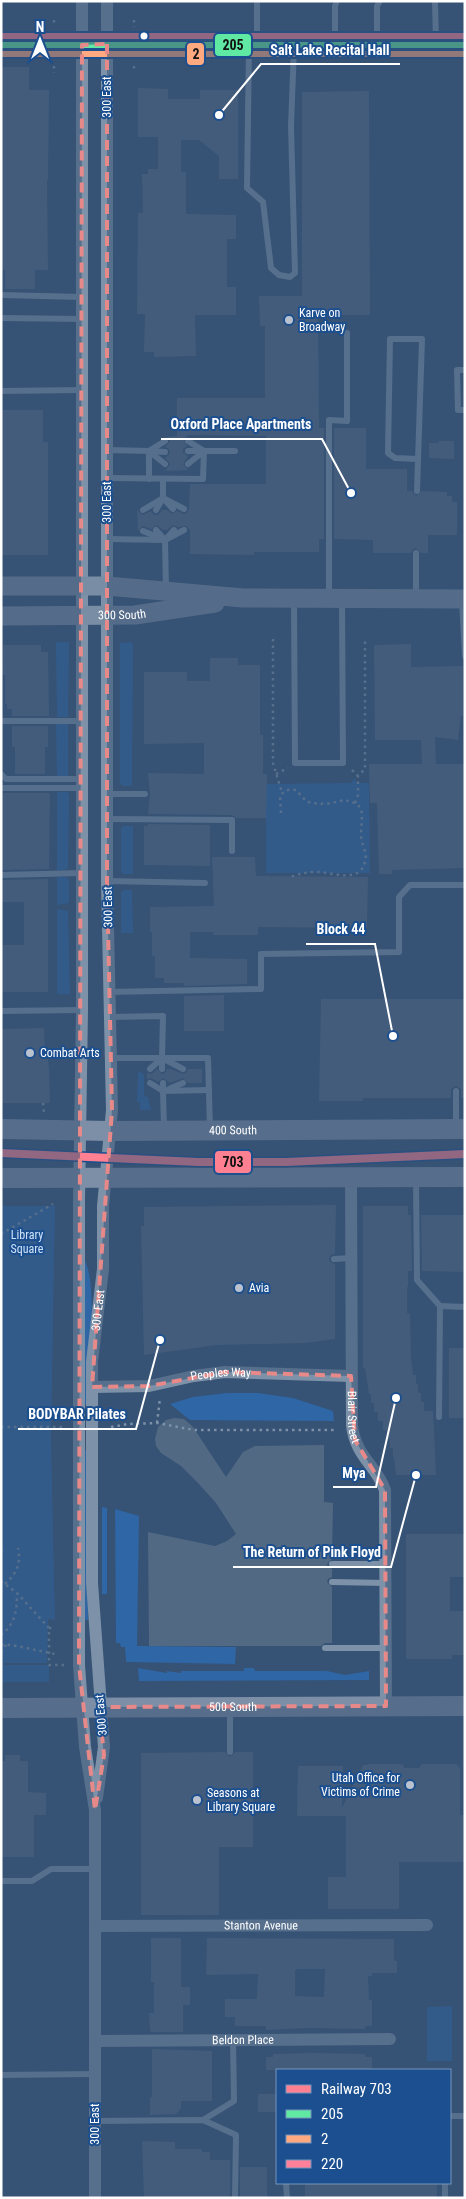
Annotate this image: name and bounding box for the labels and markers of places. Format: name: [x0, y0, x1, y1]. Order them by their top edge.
unlabelled marker: [139, 31, 149, 41]
callout: Salt Lake Recital Hall: [261, 35, 400, 64]
place label: Karve on Broadway: [299, 306, 345, 334]
marker: Karve on Broadway: [283, 314, 295, 326]
callout: Oxford Place Apartments: [161, 410, 322, 439]
callout: Block 44: [306, 915, 375, 944]
place label: Combat Arts: [40, 1046, 100, 1060]
marker: Combat Arts: [24, 1047, 36, 1059]
place label: Avia: [249, 1281, 270, 1295]
marker: Avia: [233, 1282, 245, 1294]
callout: BODYBAR Pilates: [18, 1400, 136, 1429]
callout: Mya: [333, 1458, 376, 1487]
callout: The Return of Pink Floyd: [233, 1538, 391, 1567]
place label: Utah Office for Victims of Crime: [321, 1771, 400, 1799]
marker: Utah Office for Victims of Crime: [404, 1779, 416, 1791]
place label: Seasons at Library Square: [207, 1786, 275, 1814]
marker: Seasons at Library Square: [191, 1794, 203, 1806]

